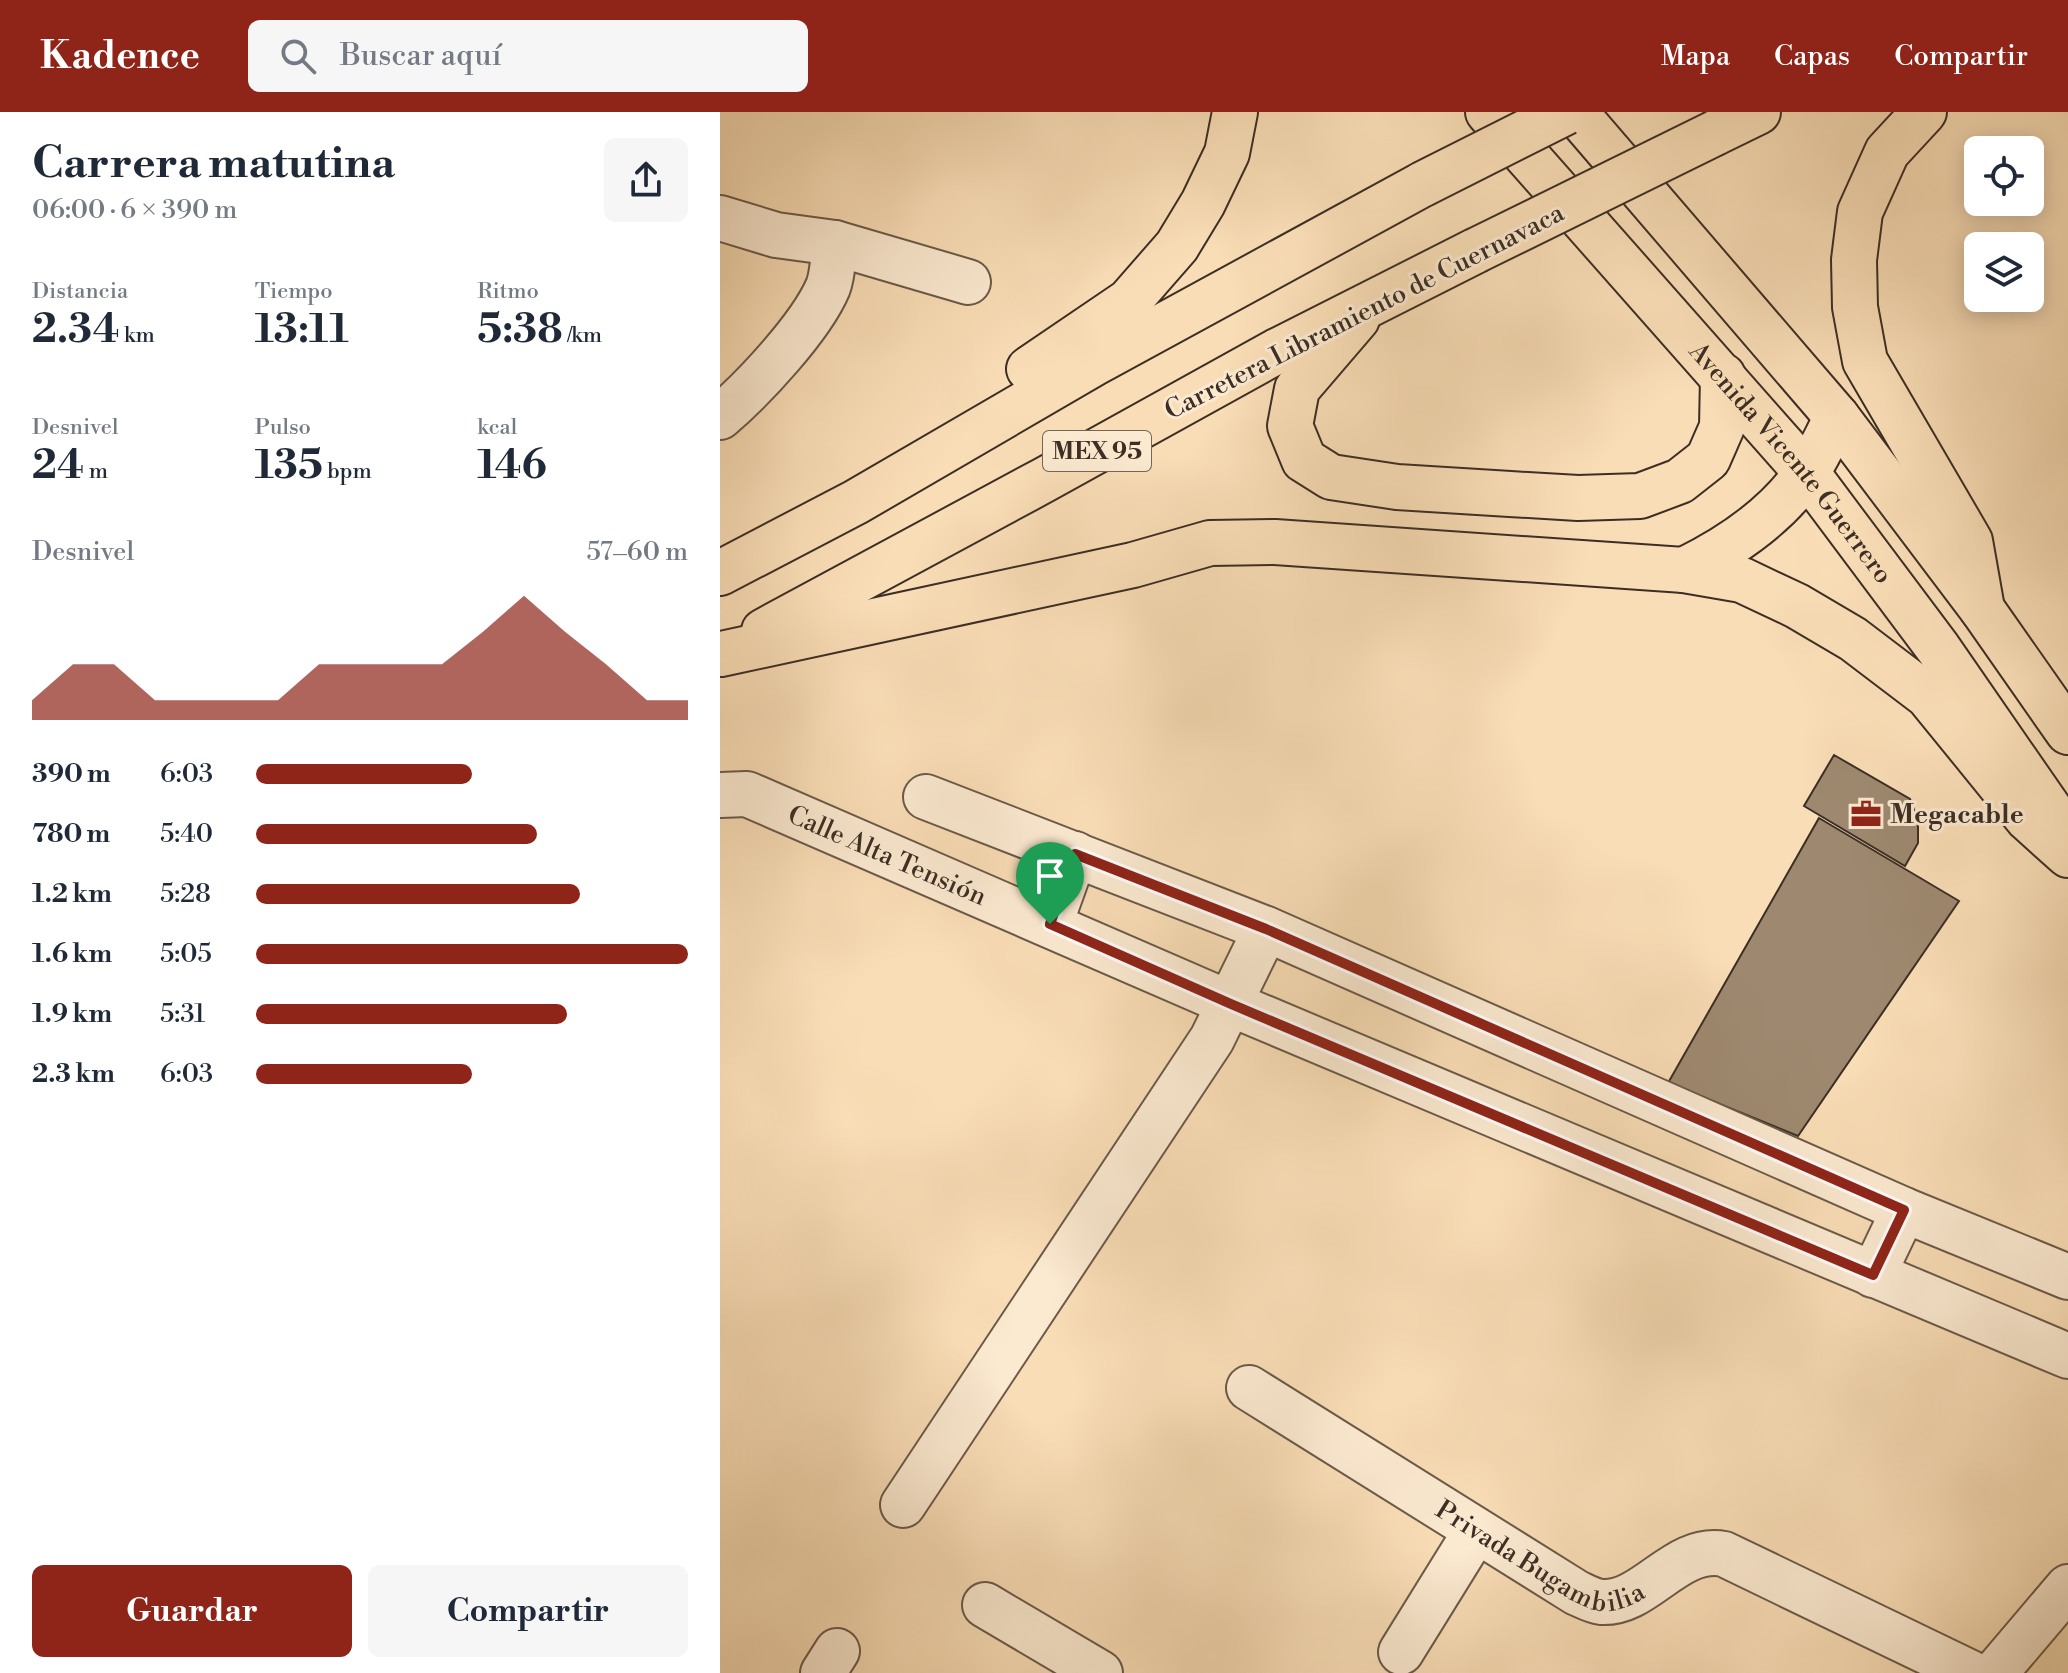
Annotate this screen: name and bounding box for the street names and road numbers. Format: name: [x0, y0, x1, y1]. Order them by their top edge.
street label: Carretera Libramiento de Cuernavaca: [1159, 196, 1570, 427]
street label: Avenida Vicente Guerrero: [1681, 335, 1899, 590]
road number: MEX 95: [1043, 431, 1151, 471]
street label: Calle Alta Tensión: [783, 799, 991, 913]
street label: Privada Bugambilia: [1430, 1494, 1651, 1620]

